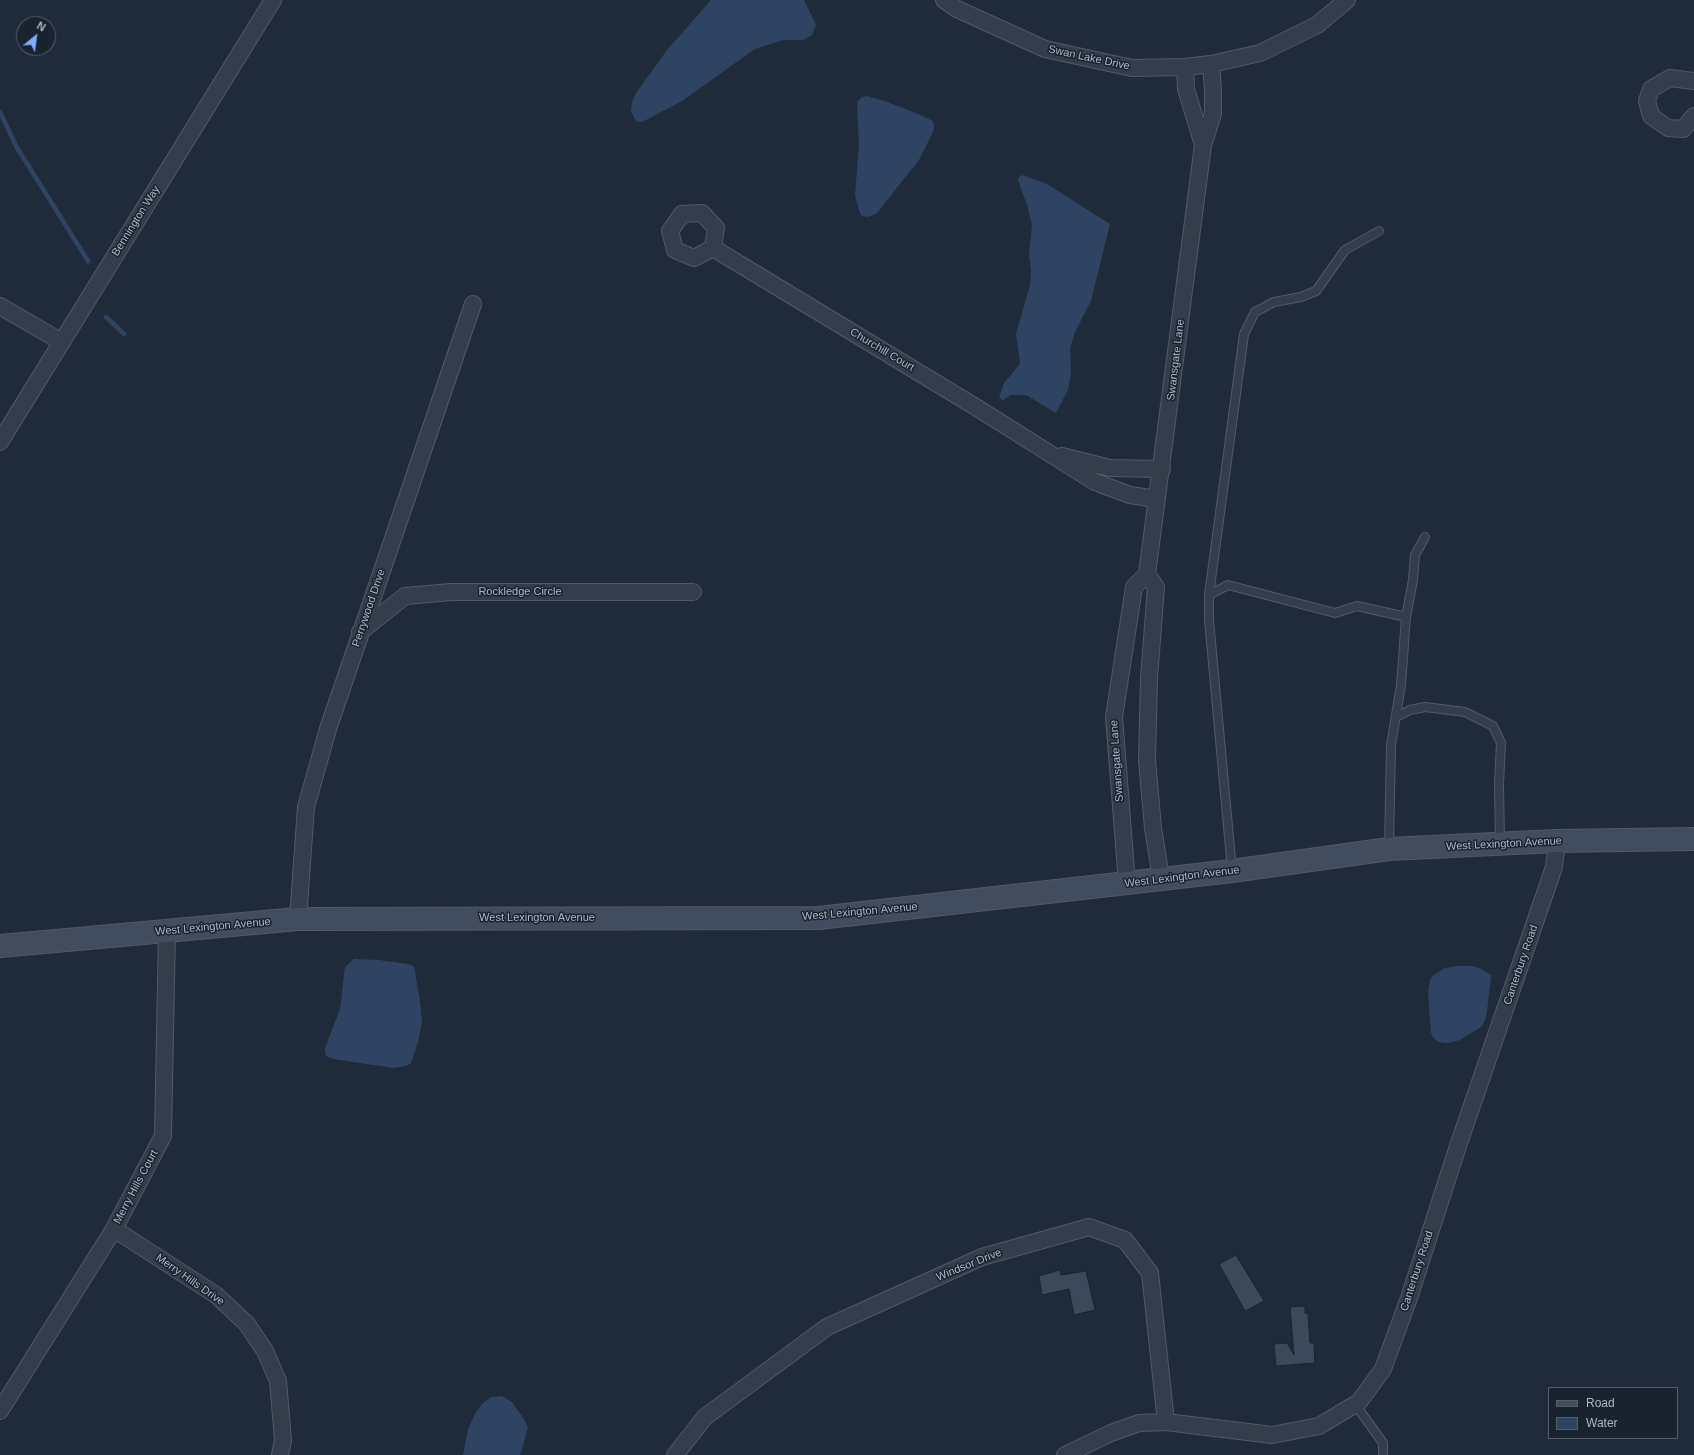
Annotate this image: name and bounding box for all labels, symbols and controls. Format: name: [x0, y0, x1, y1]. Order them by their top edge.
north arrow: [16, 16, 56, 56]
text: N: [35, 19, 48, 34]
street label: Swan Lake Drive: [1047, 43, 1131, 73]
street label: Bennington Way: [109, 183, 163, 259]
street label: Swansgate Lane: [1164, 319, 1188, 401]
street label: Churchill Court: [847, 326, 917, 374]
street label: Perrywood Drive: [350, 567, 388, 649]
street label: Rockledge Circle: [478, 585, 562, 599]
street label: Swansgate Lane: [1108, 720, 1126, 802]
street label: West Lexington Avenue: [1446, 834, 1562, 854]
street label: West Lexington Avenue: [1124, 863, 1240, 891]
street label: West Lexington Avenue: [802, 900, 918, 924]
street label: West Lexington Avenue: [479, 911, 595, 925]
street label: West Lexington Avenue: [155, 915, 271, 939]
street label: Canterbury Road: [1501, 923, 1541, 1007]
street label: Merry Hills Court: [111, 1148, 161, 1226]
street label: Canterbury Road: [1398, 1229, 1436, 1313]
street label: Windsor Drive: [935, 1246, 1003, 1284]
street label: Merry Hills Drive: [153, 1251, 227, 1309]
legend: [1548, 1387, 1678, 1439]
text: Road: [1586, 1396, 1615, 1410]
text: Water: [1586, 1416, 1618, 1430]

